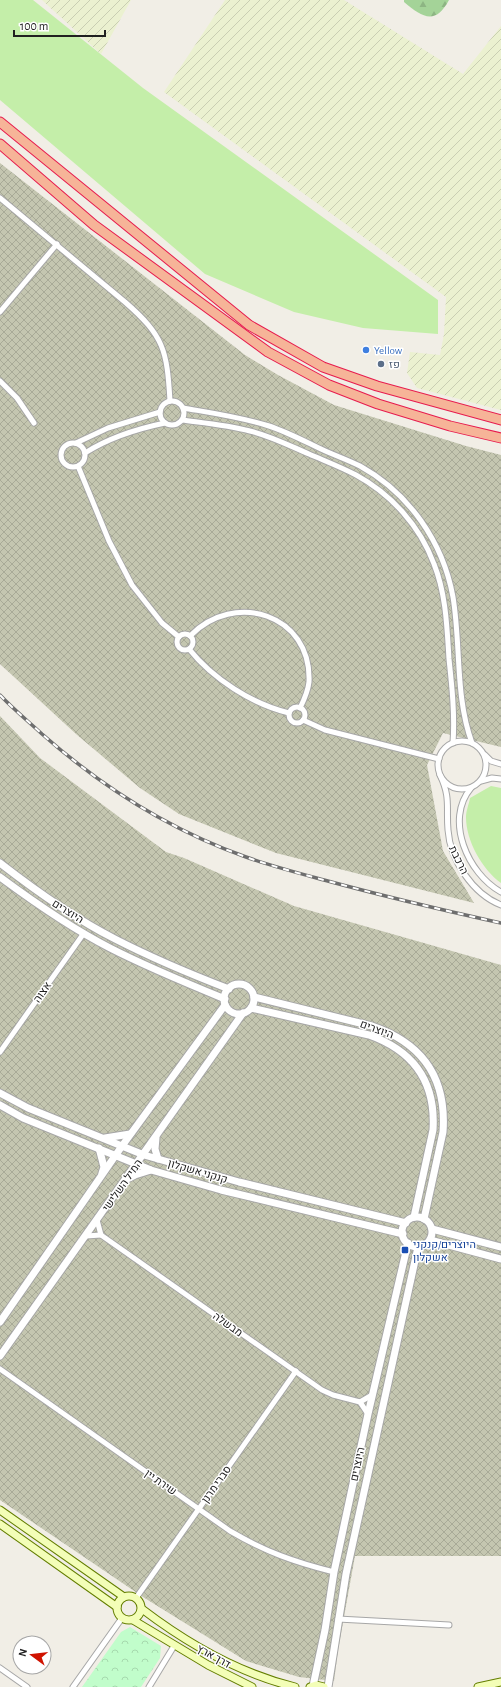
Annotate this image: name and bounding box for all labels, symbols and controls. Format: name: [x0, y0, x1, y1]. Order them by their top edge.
scale bar: [14, 12, 105, 38]
text: 100 m: [20, 20, 48, 32]
marker: Yellow: [361, 345, 371, 355]
place label: Yellow: [374, 345, 403, 356]
marker: פז: [376, 359, 386, 369]
place label: פז: [389, 359, 400, 370]
street label: הרכבת: [447, 844, 470, 876]
street label: היוצרים: [50, 898, 85, 925]
street label: אצוה: [31, 980, 53, 1005]
street label: היוצרים: [359, 1018, 395, 1041]
street label: המיל השלישי: [101, 1157, 144, 1213]
street label: קנקני אשקלון: [167, 1158, 229, 1185]
place label: היוצרים/קנקני אשקלון: [413, 1239, 476, 1263]
marker: היוצרים/קנקני אשקלון: [400, 1245, 410, 1255]
street label: מבשלה: [211, 1310, 245, 1339]
street label: היוצרים: [348, 1446, 366, 1482]
street label: סברי מרנן: [200, 1464, 233, 1505]
street label: שירת יין: [143, 1468, 179, 1497]
north arrow: [12, 1635, 52, 1675]
street label: דרך ארץ: [195, 1643, 233, 1670]
text: N: [17, 1647, 29, 1658]

